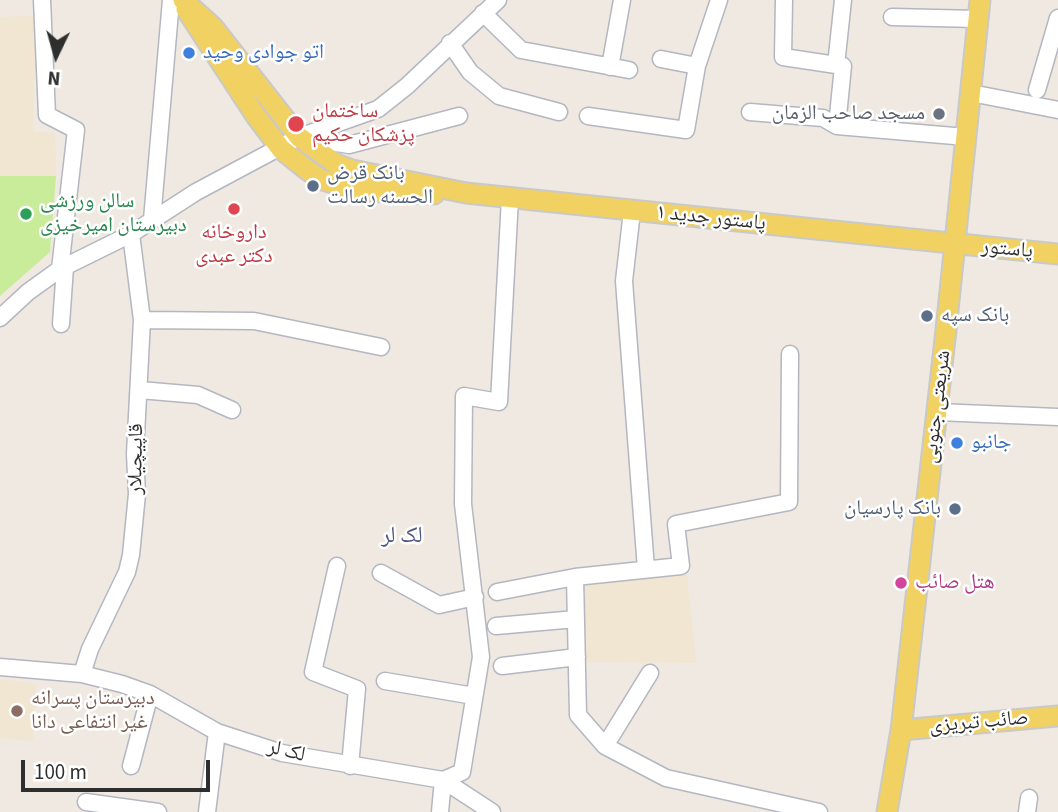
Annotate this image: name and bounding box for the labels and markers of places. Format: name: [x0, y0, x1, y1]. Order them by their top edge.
place label: اتو جوادی وحید: [203, 40, 324, 66]
marker: اتو جوادی وحید: [181, 45, 197, 61]
place label: ساختمان پزشکان حکیم: [312, 99, 415, 149]
place label: مسجد صاحب الزمان: [772, 101, 925, 127]
marker: مسجد صاحب الزمان: [931, 106, 947, 122]
marker: ساختمان پزشکان حکیم: [286, 114, 306, 134]
place label: بانک قرض الحسنه رسالت: [327, 161, 433, 211]
marker: بانک قرض الحسنه رسالت: [305, 178, 321, 194]
place label: سالن ورزشی دبیرستان امیرخیزی: [40, 189, 187, 239]
marker: داروخانه دکتر عبدی: [226, 201, 242, 217]
marker: سالن ورزشی دبیرستان امیرخیزی: [18, 206, 34, 222]
place label: داروخانه دکتر عبدی: [195, 220, 273, 270]
place label: بانک سپه: [941, 303, 1009, 329]
marker: بانک سپه: [919, 308, 935, 324]
place label: جانبو: [971, 430, 1011, 456]
marker: جانبو: [949, 435, 965, 451]
place label: بانک پارسیان: [844, 496, 941, 522]
marker: بانک پارسیان: [947, 501, 963, 517]
place label: هتل صائب: [915, 570, 995, 596]
marker: هتل صائب: [893, 575, 909, 591]
place label: دبیرستان پسرانه غیر انتفاعی دانا: [31, 686, 155, 736]
marker: دبیرستان پسرانه غیر انتفاعی دانا: [9, 703, 25, 719]

